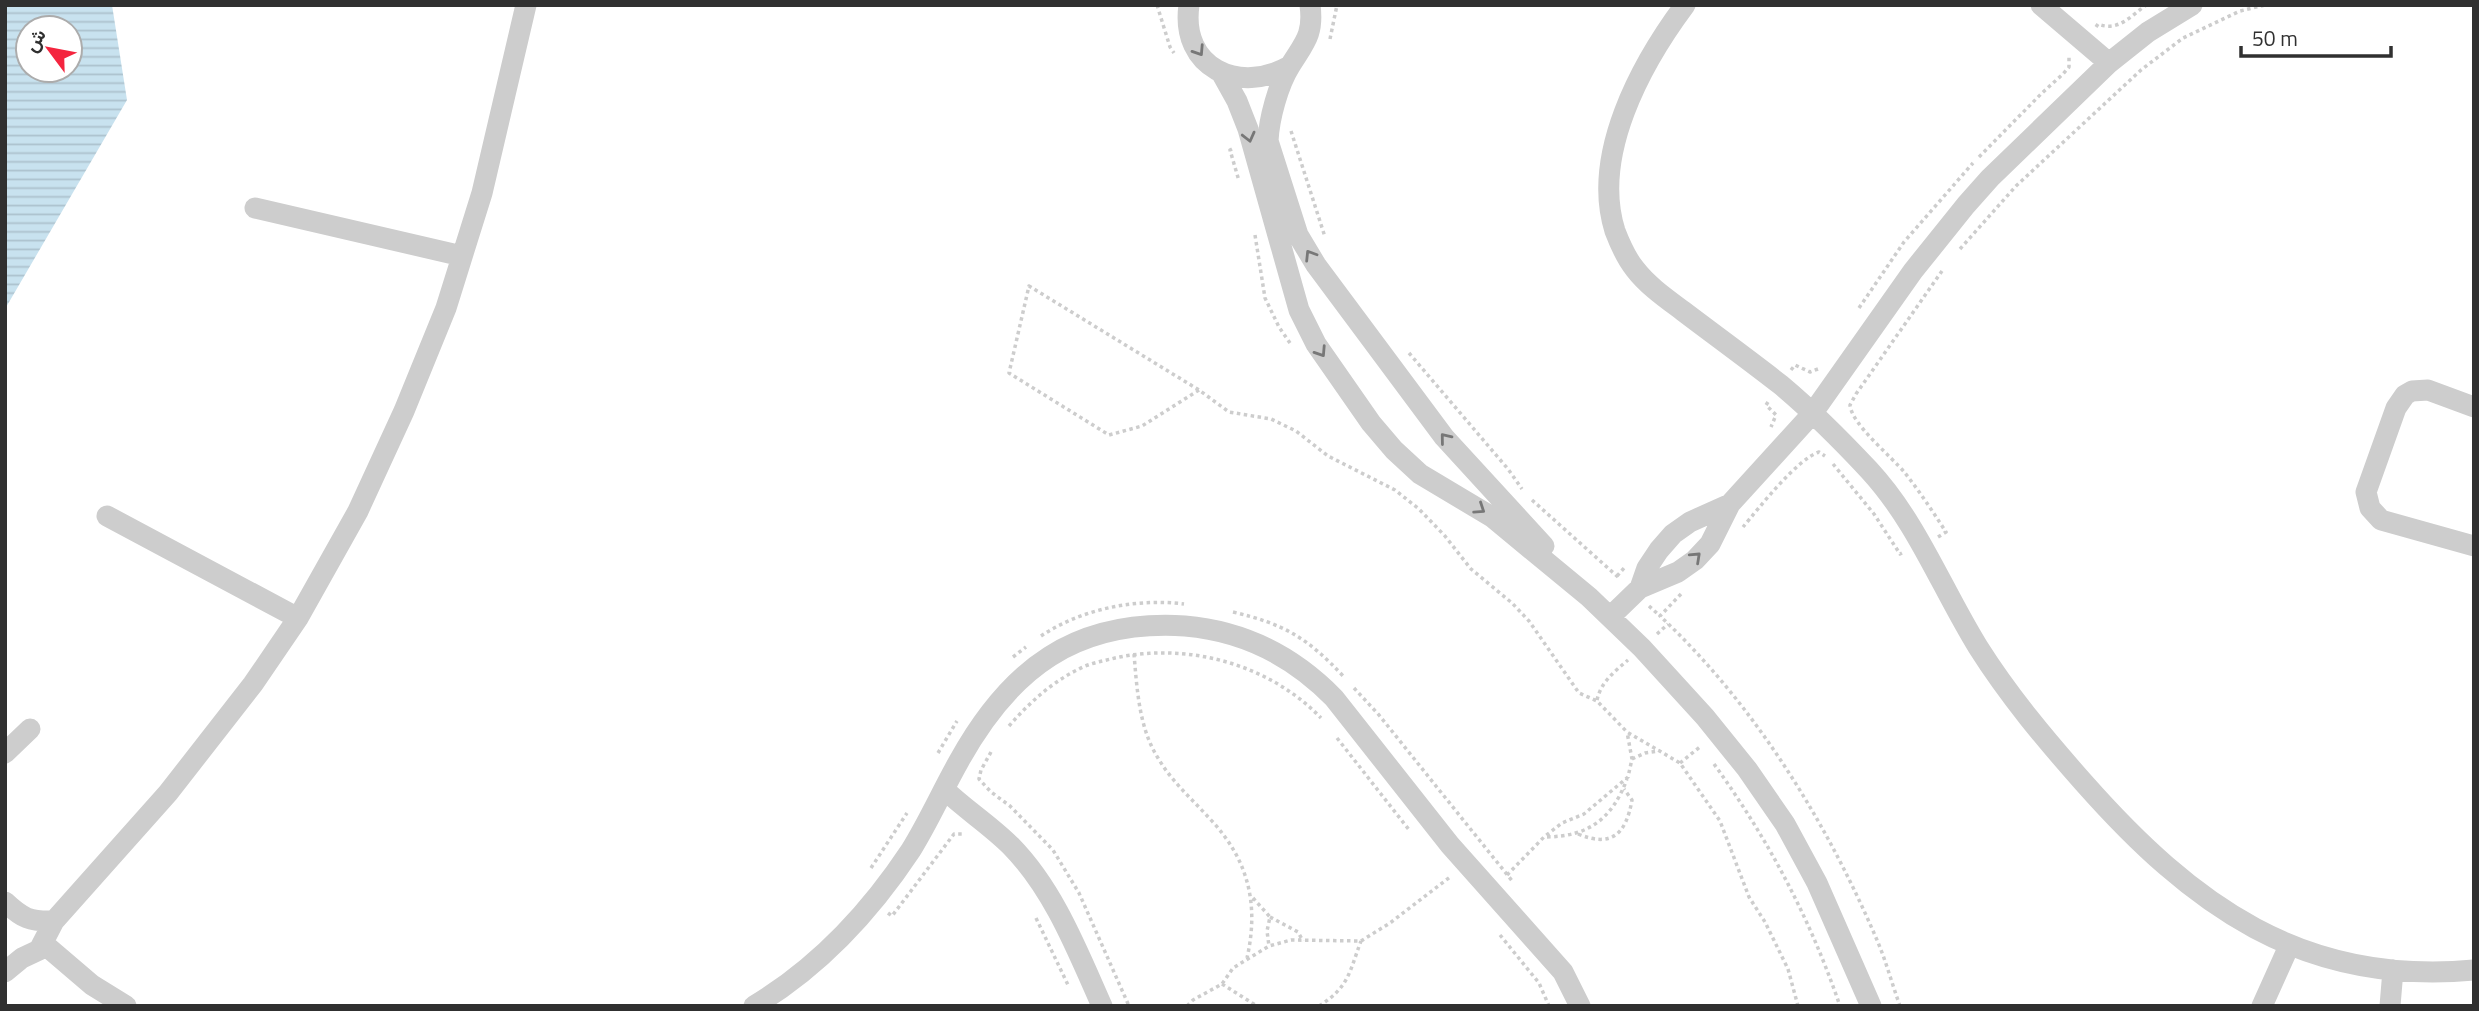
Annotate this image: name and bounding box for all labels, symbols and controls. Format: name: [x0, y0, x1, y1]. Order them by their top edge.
north arrow: [14, 14, 84, 84]
scale bar: [2241, 14, 2392, 58]
text: ش: [16, 22, 53, 57]
text: 50 m: [2252, 22, 2298, 54]
one-way arrow: [1191, 43, 1204, 56]
one-way arrow: [1241, 131, 1255, 143]
one-way arrow: [1305, 250, 1318, 263]
one-way arrow: [1313, 344, 1326, 357]
one-way arrow: [1440, 433, 1453, 445]
one-way arrow: [1472, 501, 1485, 513]
one-way arrow: [1688, 553, 1701, 566]

